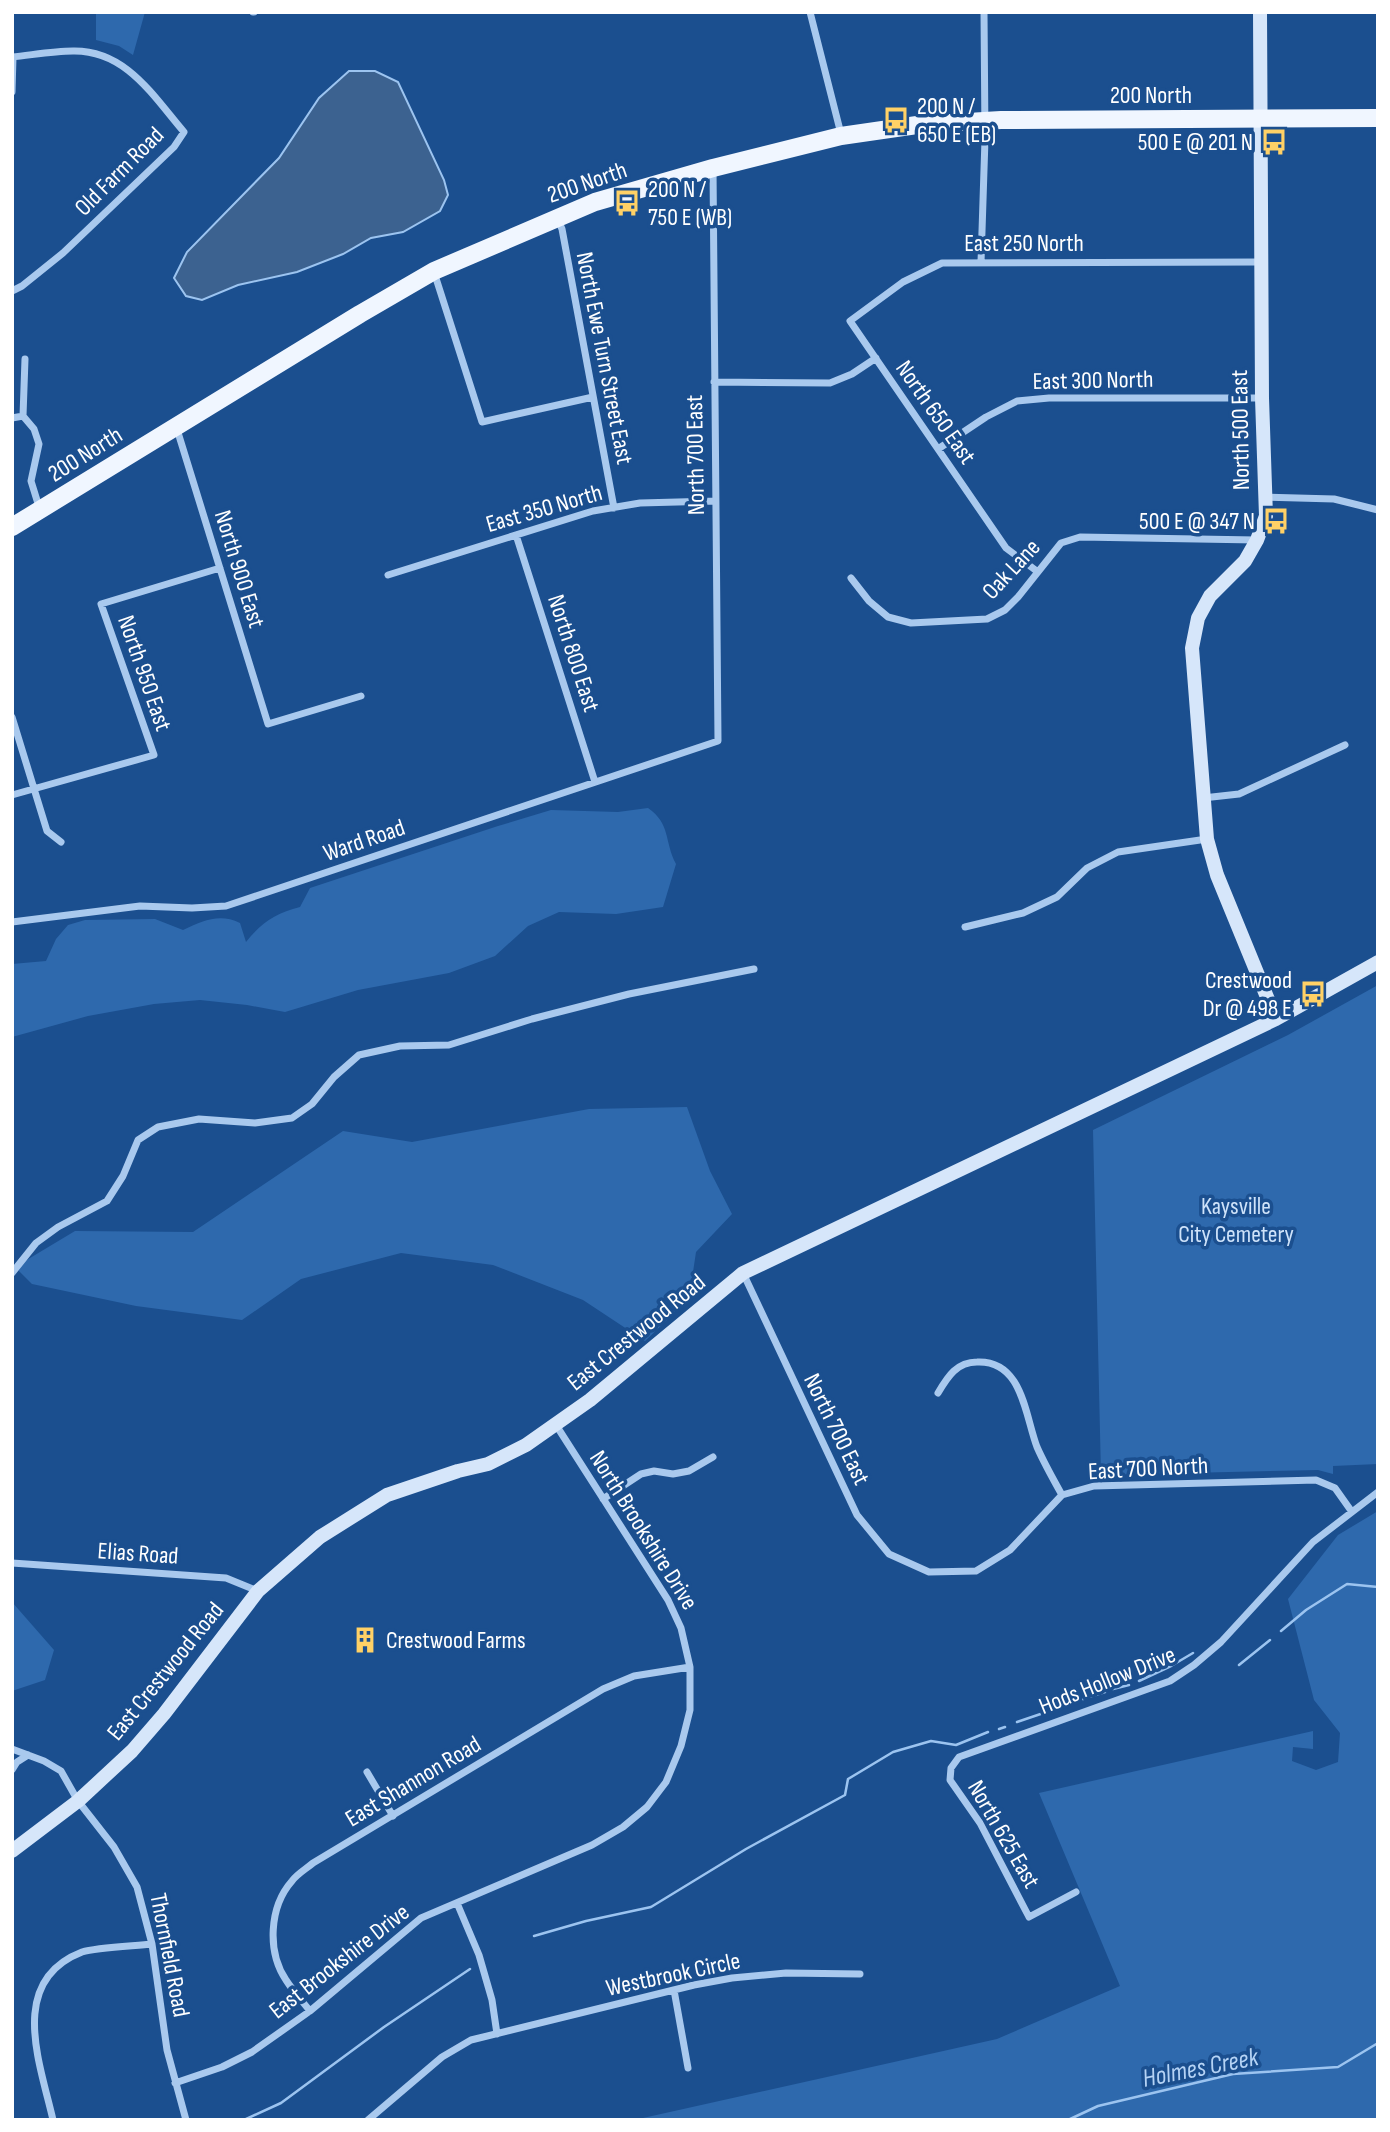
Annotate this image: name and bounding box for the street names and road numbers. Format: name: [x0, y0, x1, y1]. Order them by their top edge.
street label: 200 North: [1110, 81, 1192, 110]
street label: Old Farm Road: [69, 121, 170, 222]
street label: 200 North: [544, 155, 631, 210]
street label: East 250 North: [964, 229, 1084, 258]
street label: North Ewe Turn Street East: [570, 249, 639, 467]
street label: North 650 East: [889, 355, 982, 470]
street label: East 300 North: [1032, 365, 1154, 396]
street label: North 500 East: [1225, 370, 1256, 490]
street label: North 700 East: [680, 395, 711, 515]
street label: 200 North: [43, 420, 128, 488]
street label: East 350 North: [483, 478, 606, 539]
street label: North 900 East: [208, 507, 271, 631]
street label: Oak Lane: [976, 533, 1046, 606]
street label: North 800 East: [541, 591, 606, 715]
street label: North 950 East: [111, 612, 178, 735]
street label: Ward Road: [319, 813, 409, 868]
street label: East Crestwood Road: [561, 1268, 711, 1397]
street label: North 700 East: [797, 1369, 876, 1490]
street label: North Brookshire Drive: [583, 1445, 704, 1615]
street label: East 700 North: [1087, 1451, 1209, 1486]
street label: Elias Road: [97, 1536, 179, 1571]
street label: East Crestwood Road: [101, 1596, 230, 1746]
street label: Hods Hollow Drive: [1035, 1640, 1180, 1721]
street label: East Shannon Road: [340, 1730, 486, 1833]
street label: North 625 East: [961, 1775, 1046, 1893]
street label: Thornfield Road: [143, 1891, 196, 2019]
street label: East Brookshire Drive: [264, 1898, 415, 2025]
street label: Westbrook Circle: [603, 1946, 743, 2003]

